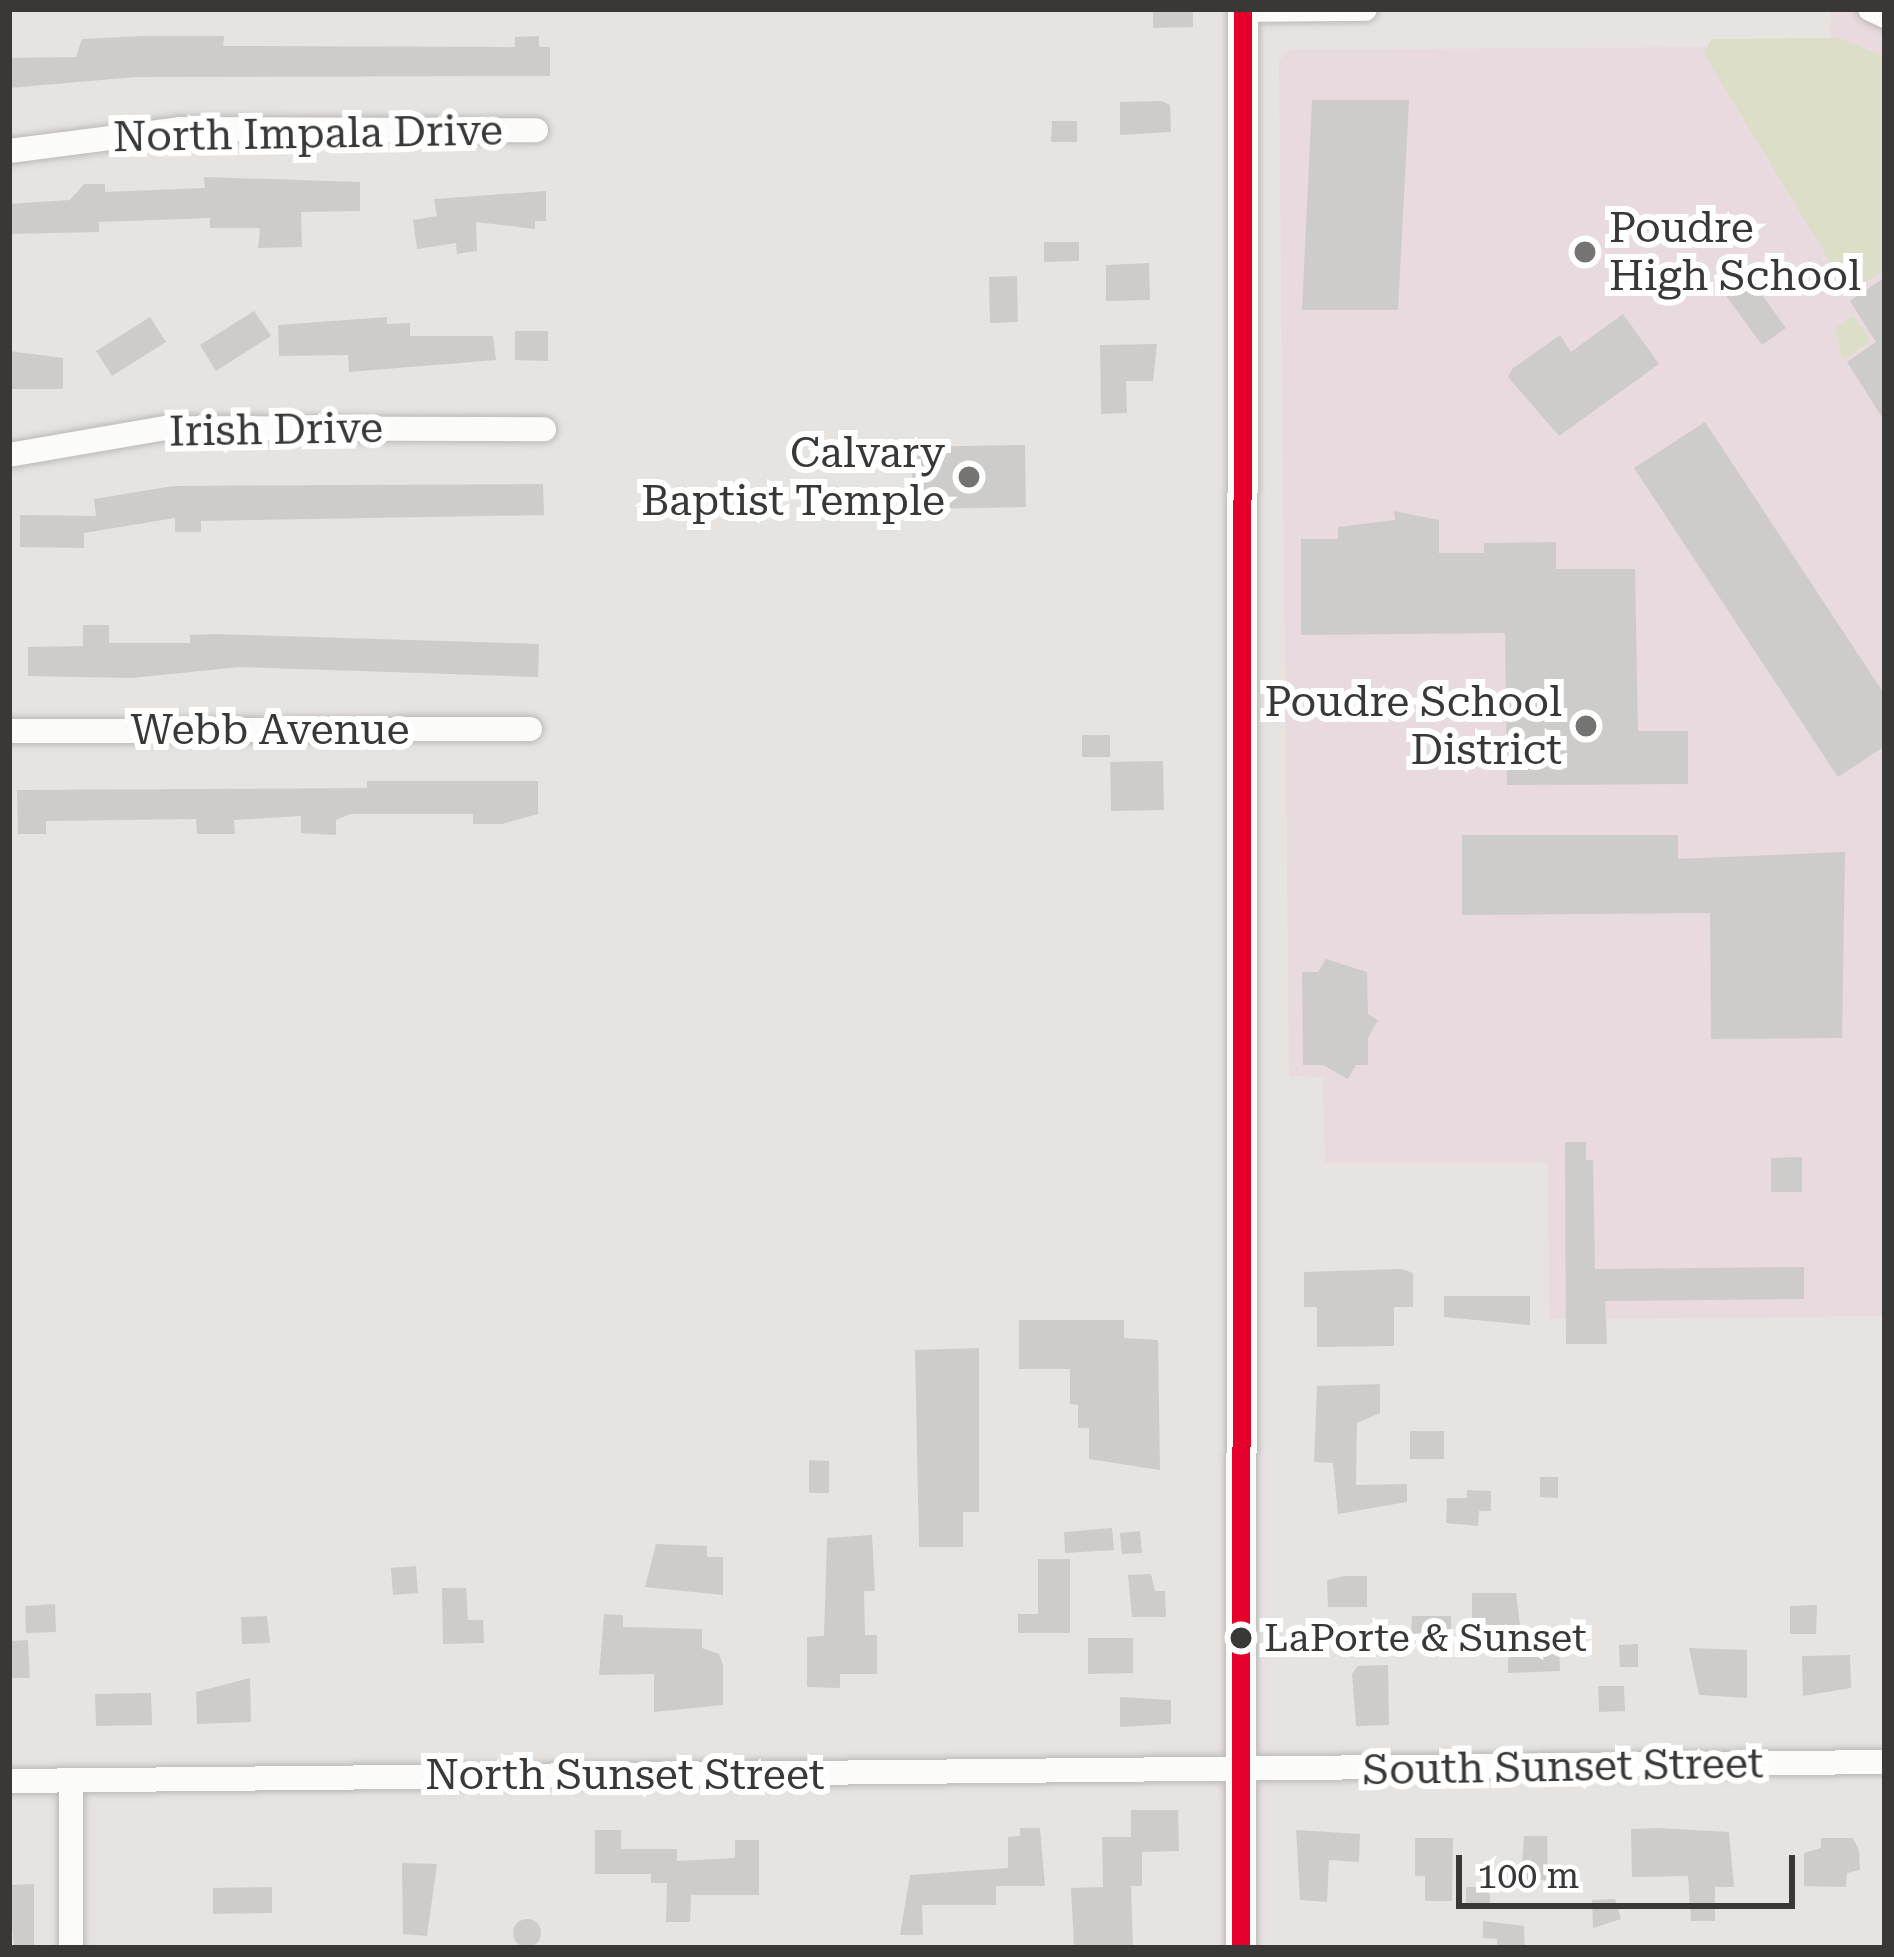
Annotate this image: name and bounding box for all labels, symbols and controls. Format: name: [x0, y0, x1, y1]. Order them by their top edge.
street label: North Impala Drive: [113, 105, 503, 163]
place label: Poudre High School: [1609, 203, 1861, 302]
marker: Poudre High School: [1572, 239, 1598, 265]
street label: Irish Drive: [169, 403, 383, 457]
place label: Calvary Baptist Temple: [641, 428, 945, 526]
marker: Calvary Baptist Temple: [956, 464, 982, 490]
place label: Poudre School District: [1265, 677, 1562, 776]
street label: Webb Avenue: [131, 705, 409, 755]
marker: Poudre School District: [1573, 713, 1599, 739]
place label: LaPorte & Sunset: [1264, 1615, 1587, 1661]
marker: LaPorte & Sunset: [1230, 1627, 1252, 1649]
street label: South Sunset Street: [1362, 1738, 1764, 1796]
street label: North Sunset Street: [425, 1750, 825, 1800]
scale bar: [1462, 1831, 1801, 1905]
text: 100 m: [1477, 1855, 1579, 1897]

